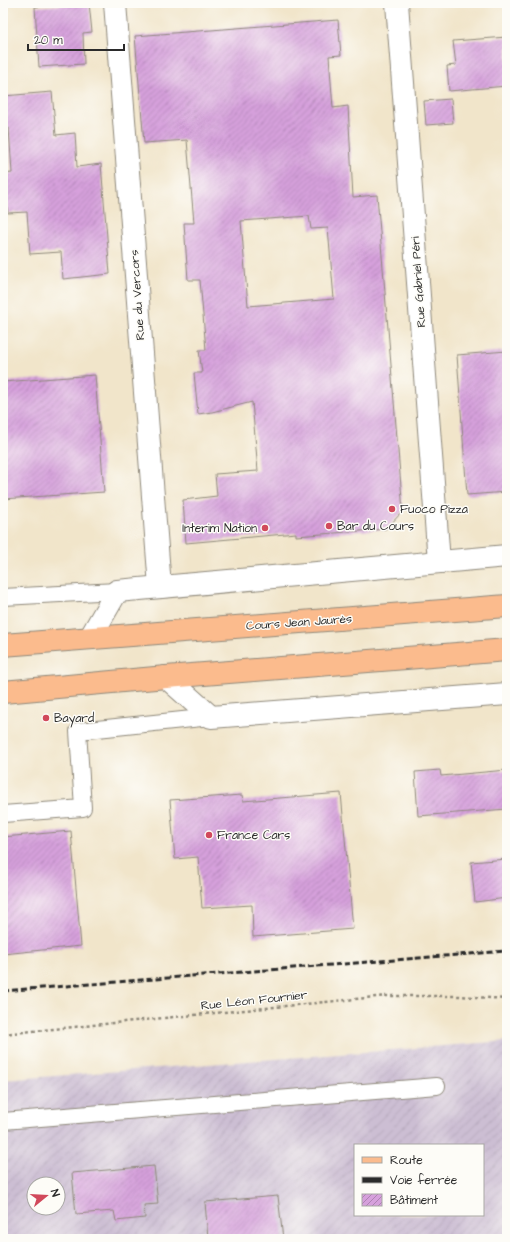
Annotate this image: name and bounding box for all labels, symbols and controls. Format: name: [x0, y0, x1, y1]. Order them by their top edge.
scale bar: [28, 26, 124, 52]
text: 20 m: [34, 32, 63, 49]
street label: Rue Gabriel Péri: [407, 236, 430, 328]
street label: Rue du Vercors: [126, 249, 149, 341]
place label: Fuoco Pizza: [400, 501, 468, 518]
marker: Fuoco Pizza: [387, 504, 397, 514]
place label: Bar du Cours: [337, 518, 414, 535]
place label: Interim Nation: [182, 520, 257, 537]
marker: Bar du Cours: [324, 521, 334, 531]
marker: Interim Nation: [260, 523, 270, 533]
street label: Cours Jean Jaurès: [245, 610, 353, 635]
place label: Bayard: [54, 710, 94, 728]
marker: Bayard: [41, 713, 51, 723]
place label: France Cars: [217, 827, 290, 844]
marker: France Cars: [204, 830, 214, 840]
street label: Rue Léon Fournier: [200, 986, 309, 1015]
legend: [354, 1144, 484, 1216]
text: Route: [390, 1152, 423, 1169]
text: Voie ferrée: [390, 1172, 458, 1189]
north arrow: [26, 1176, 66, 1216]
text: N: [47, 1187, 63, 1199]
text: Bâtiment: [390, 1192, 438, 1209]

